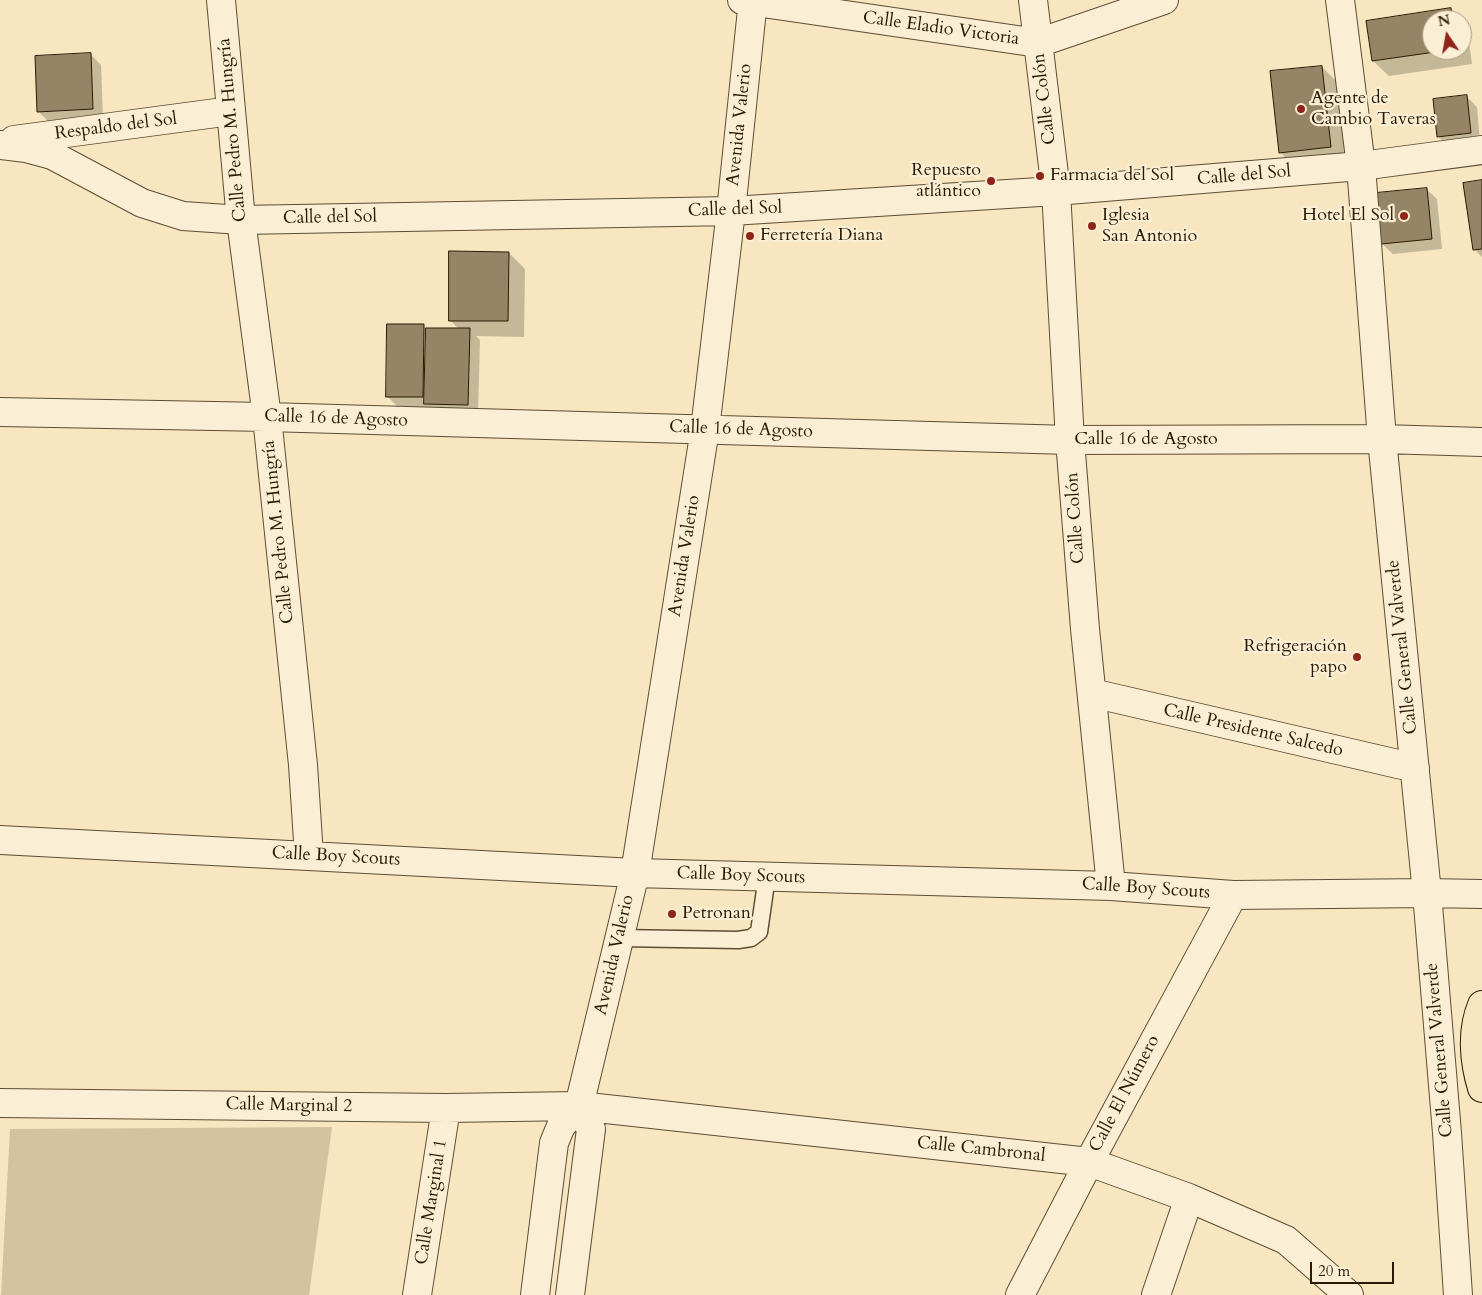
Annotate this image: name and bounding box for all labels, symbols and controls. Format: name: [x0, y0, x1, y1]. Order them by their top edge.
street label: Calle Eladio Victoria: [861, 7, 1021, 51]
north arrow: [1422, 10, 1472, 60]
text: N: [1436, 10, 1452, 31]
street label: Calle Pedro M. Hungría: [214, 37, 252, 223]
street label: Calle Colón: [1029, 52, 1061, 146]
street label: Avenida Valerio: [723, 63, 757, 187]
place label: Agente de Cambio Taveras: [1311, 88, 1436, 130]
marker: Agente de Cambio Taveras: [1295, 103, 1307, 115]
street label: Respaldo del Sol: [54, 109, 178, 145]
place label: Repuesto atlántico: [911, 160, 981, 202]
street label: Calle del Sol: [1196, 161, 1292, 191]
place label: Farmacia del Sol: [1050, 165, 1174, 187]
marker: Farmacia del Sol: [1034, 170, 1046, 182]
marker: Repuesto atlántico: [985, 175, 997, 187]
street label: Calle del Sol: [688, 198, 782, 222]
place label: Iglesia San Antonio: [1102, 205, 1197, 248]
place label: Hotel El Sol: [1302, 205, 1394, 227]
street label: Calle del Sol: [283, 206, 377, 230]
marker: Hotel El Sol: [1398, 210, 1410, 222]
marker: Iglesia San Antonio: [1086, 220, 1098, 232]
place label: Ferretería Diana: [760, 225, 883, 247]
marker: Ferretería Diana: [744, 230, 756, 242]
street label: Calle 16 de Agosto: [264, 406, 408, 432]
street label: Calle 16 de Agosto: [669, 417, 813, 443]
street label: Calle 16 de Agosto: [1074, 429, 1218, 451]
street label: Calle Pedro M. Hungría: [259, 439, 299, 625]
street label: Calle Colón: [1062, 471, 1090, 565]
street label: Avenida Valerio: [665, 494, 705, 618]
street label: Calle General Valverde: [1383, 559, 1423, 735]
place label: Refrigeración papo: [1243, 636, 1347, 679]
marker: Refrigeración papo: [1351, 651, 1363, 663]
street label: Calle Presidente Salcedo: [1161, 700, 1345, 762]
street label: Calle Boy Scouts: [271, 843, 401, 871]
street label: Calle Boy Scouts: [676, 863, 806, 889]
street label: Calle Boy Scouts: [1081, 874, 1211, 904]
street label: Avenida Valerio: [591, 893, 639, 1017]
place label: Petronan: [682, 903, 751, 925]
marker: Petronan: [666, 908, 678, 920]
street label: Calle General Valverde: [1422, 962, 1458, 1138]
street label: Calle El Número: [1085, 1032, 1165, 1156]
street label: Calle Marginal 2: [225, 1094, 353, 1118]
street label: Calle Cambronal: [916, 1133, 1046, 1167]
street label: Calle Marginal 1: [411, 1138, 453, 1266]
scale bar: [1312, 1252, 1396, 1284]
text: 20 m: [1318, 1261, 1350, 1281]

